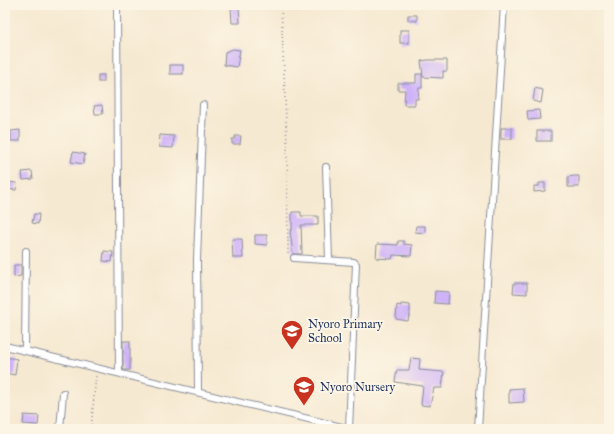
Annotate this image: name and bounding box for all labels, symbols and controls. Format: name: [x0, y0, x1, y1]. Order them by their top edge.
place label: Nyoro Primary School: [308, 317, 383, 345]
school or university icon: Nyoro Primary School: [279, 318, 305, 351]
school or university icon: Nyoro Nursery: [291, 374, 317, 407]
place label: Nyoro Nursery: [320, 380, 395, 394]

